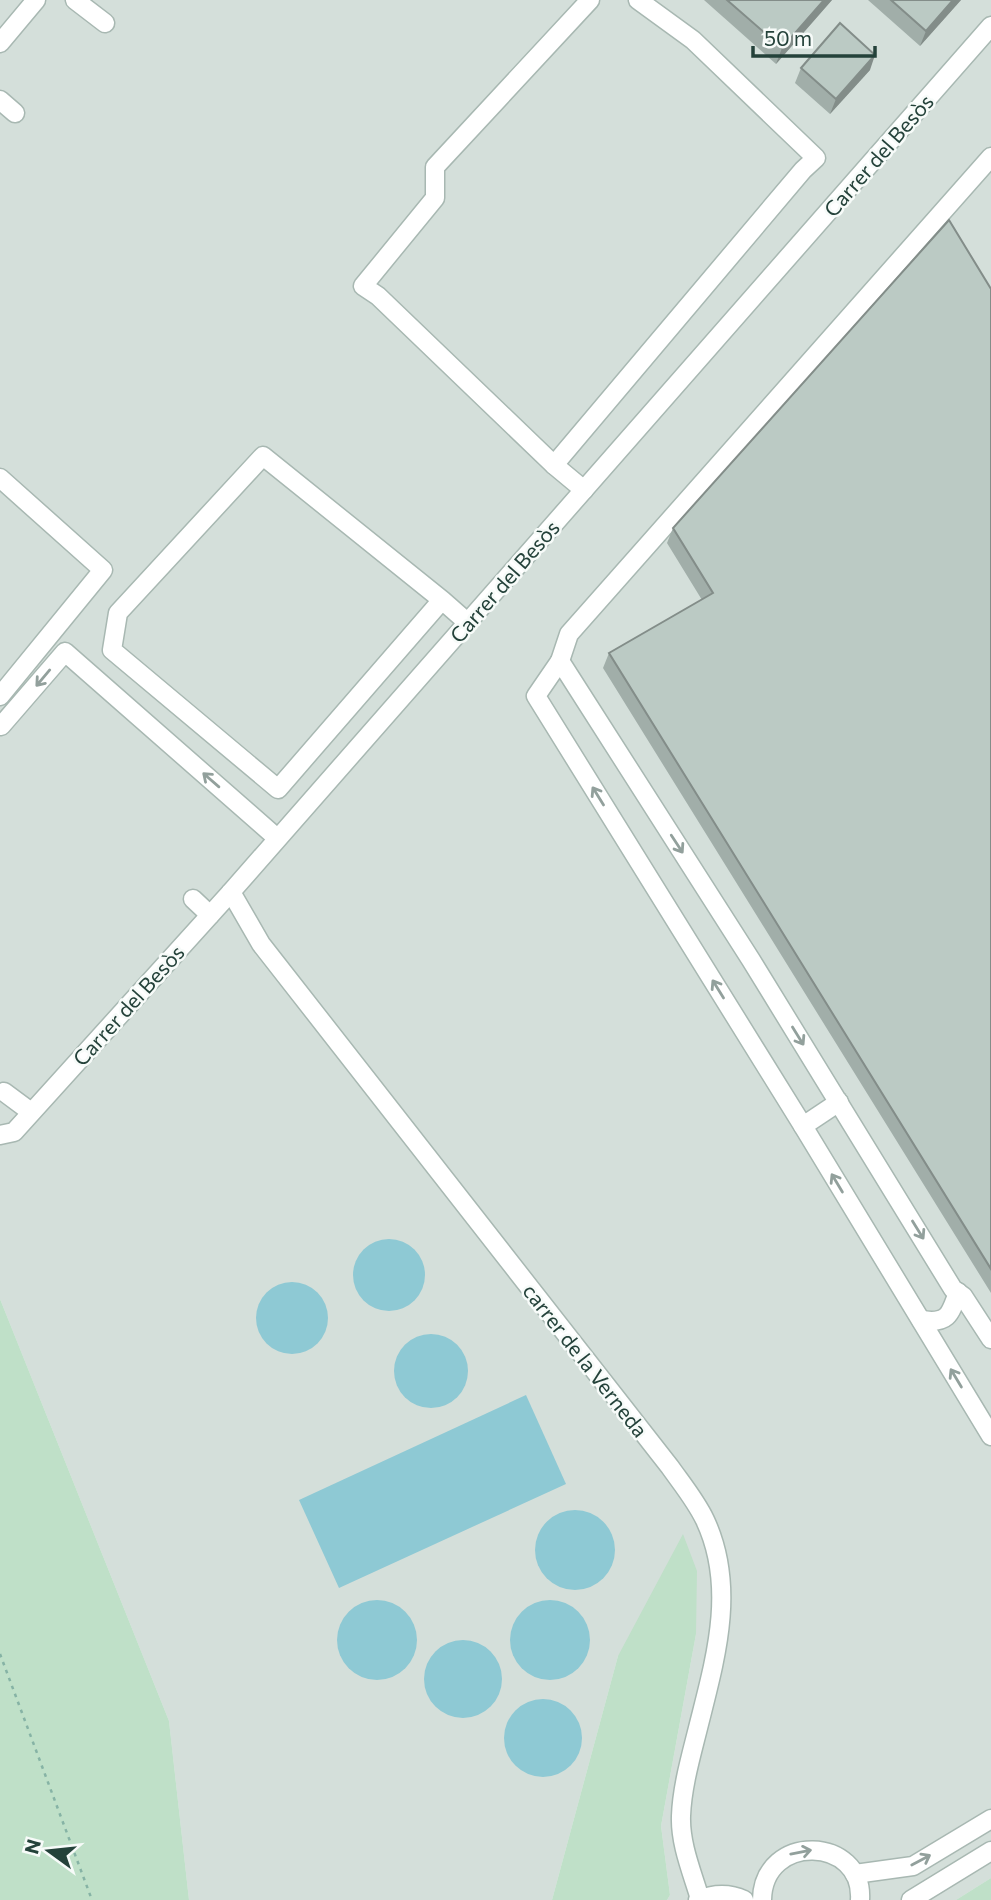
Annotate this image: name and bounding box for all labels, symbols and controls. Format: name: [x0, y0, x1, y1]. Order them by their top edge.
scale bar: [753, 14, 876, 58]
text: 50 m: [764, 25, 812, 50]
street label: Carrer del Besòs: [818, 89, 938, 221]
street label: Carrer del Besòs: [444, 515, 564, 647]
one-way arrow: [35, 668, 51, 686]
one-way arrow: [202, 772, 220, 788]
one-way arrow: [591, 787, 606, 806]
one-way arrow: [669, 834, 684, 853]
street label: Carrer del Besòs: [67, 939, 189, 1071]
one-way arrow: [711, 980, 725, 1000]
one-way arrow: [792, 1026, 806, 1046]
one-way arrow: [830, 1174, 844, 1194]
one-way arrow: [912, 1219, 926, 1239]
street label: carrer de la Verneda: [518, 1278, 654, 1442]
one-way arrow: [948, 1368, 962, 1388]
north arrow: [14, 1816, 84, 1886]
text: N: [19, 1837, 45, 1856]
one-way arrow: [789, 1845, 812, 1859]
one-way arrow: [910, 1853, 931, 1866]

